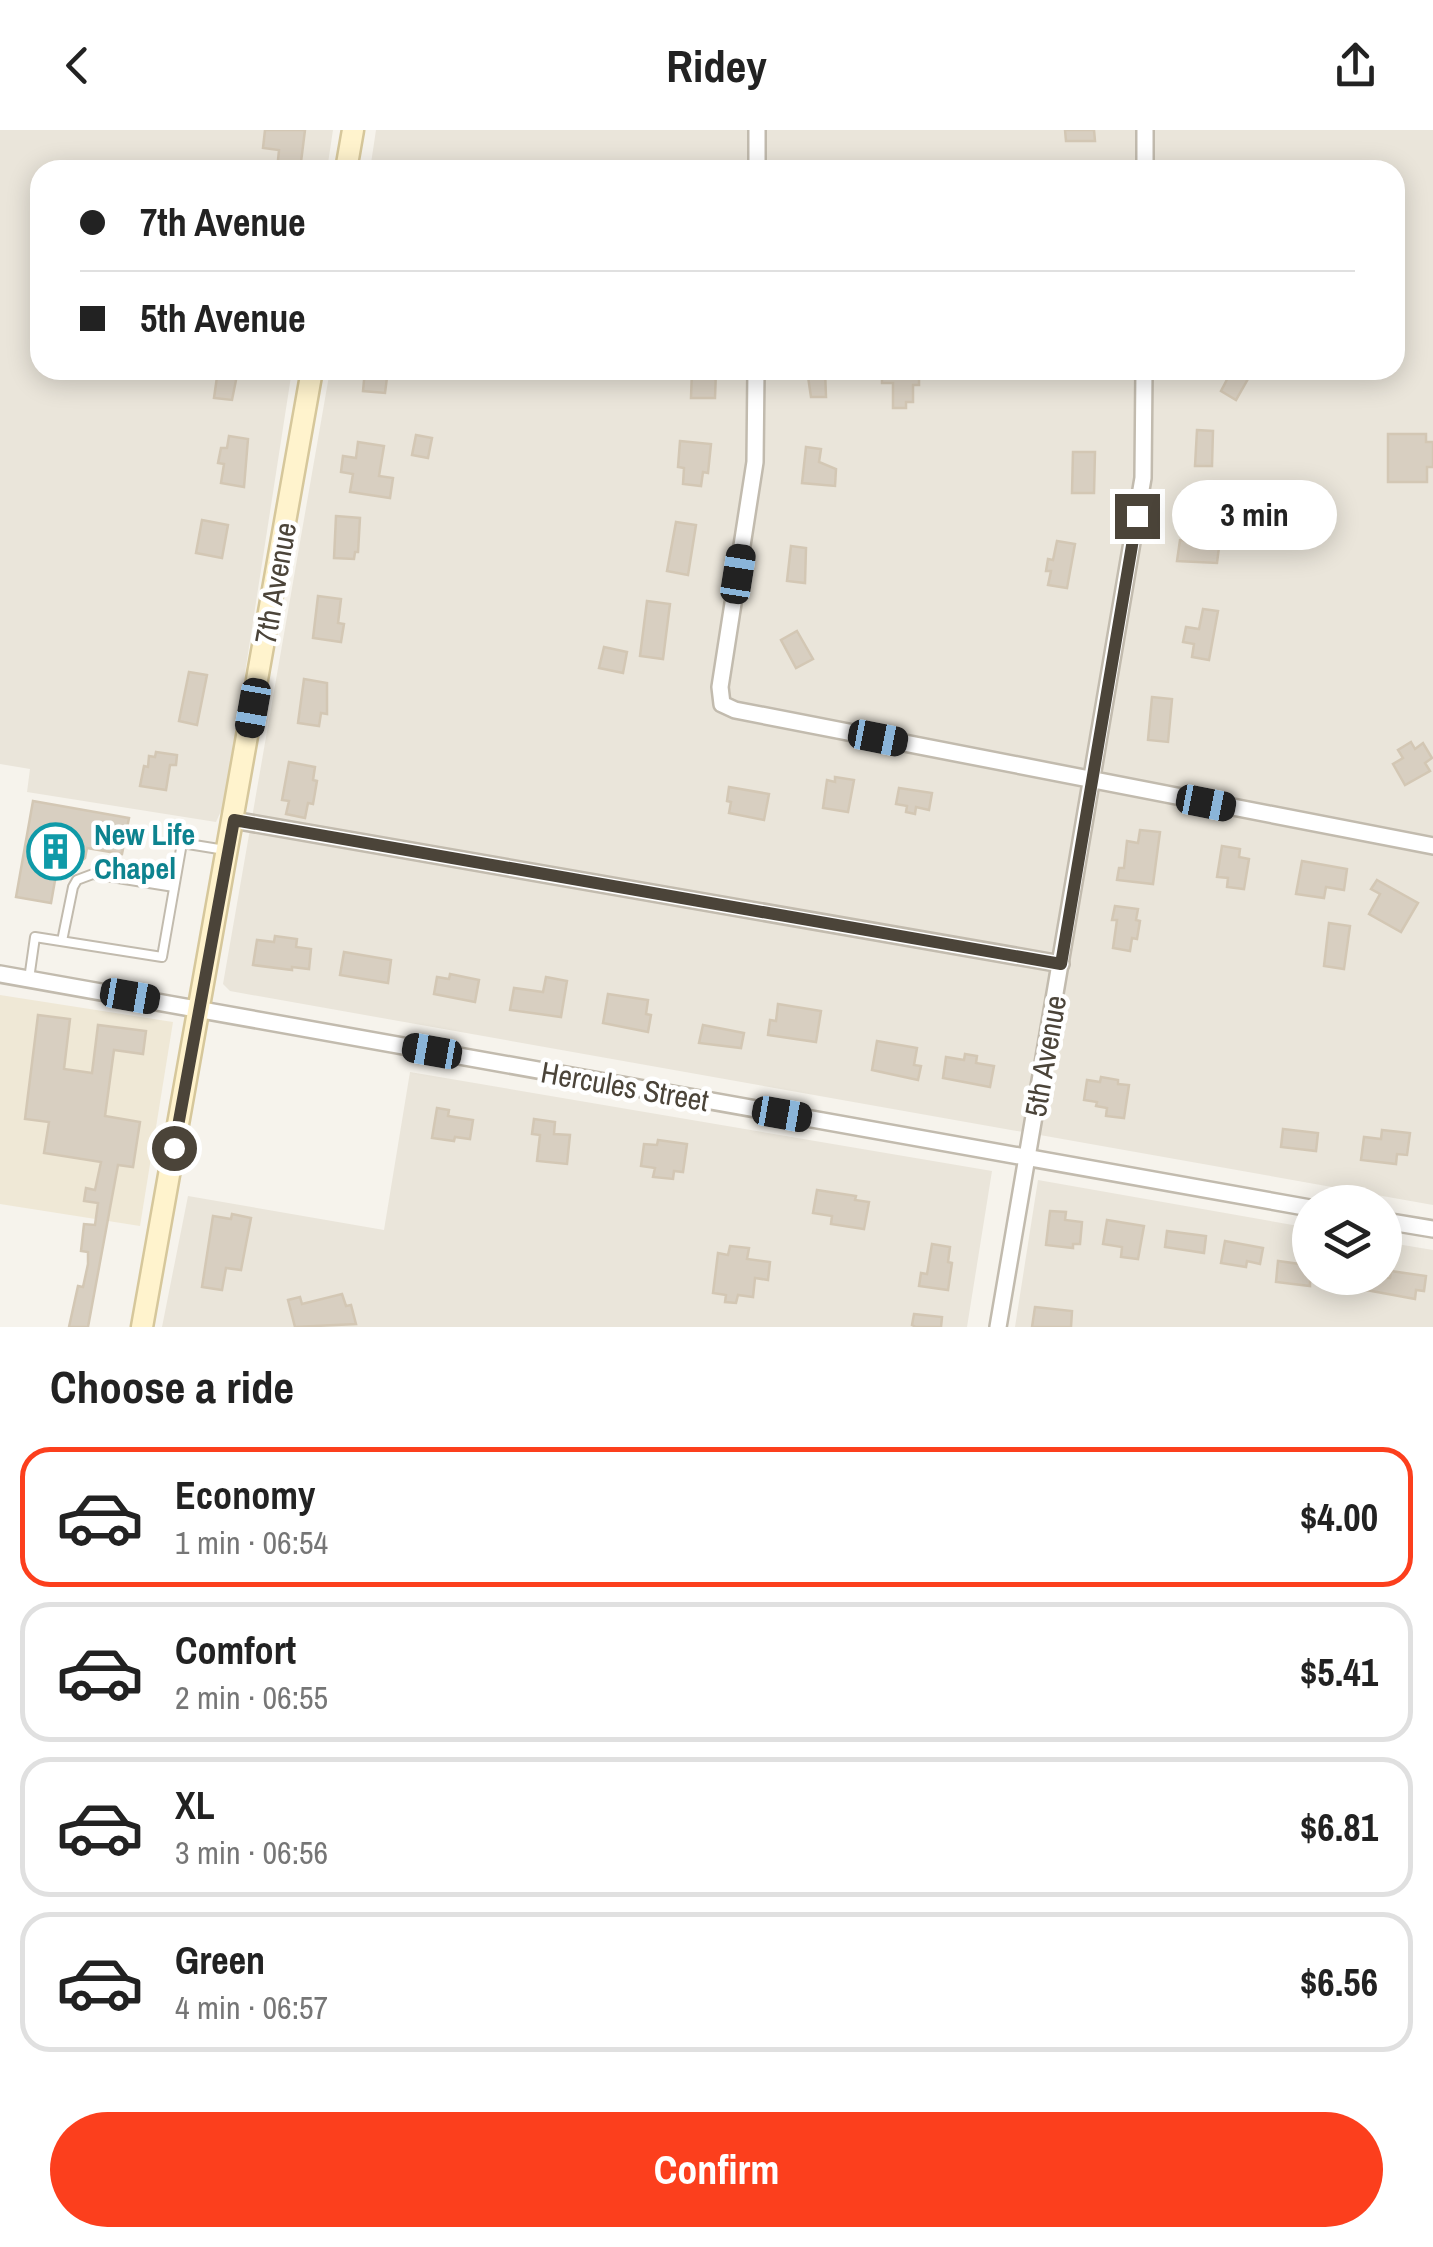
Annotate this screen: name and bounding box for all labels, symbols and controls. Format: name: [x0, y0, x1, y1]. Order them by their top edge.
text: Ridey: [666, 35, 767, 96]
icon: back: [50, 38, 105, 93]
icon: share: [1328, 38, 1383, 93]
text: 7th Avenue: [140, 197, 306, 248]
text: 5th Avenue: [140, 293, 306, 344]
callout: 3 min: [1172, 481, 1337, 551]
text: 3 min: [1220, 493, 1289, 536]
route end: [1115, 494, 1160, 539]
street label: 7th Avenue: [245, 519, 305, 647]
car: [718, 542, 758, 606]
car: [233, 676, 273, 740]
car: [846, 718, 910, 758]
car: [1174, 783, 1238, 823]
place label: New Life Chapel: [94, 814, 195, 888]
building icon: New Life Chapel: [25, 821, 85, 881]
car: [98, 976, 162, 1016]
street label: 5th Avenue: [1015, 992, 1075, 1120]
car: [400, 1031, 464, 1071]
street label: Hercules Street: [538, 1052, 712, 1120]
car: [750, 1094, 814, 1134]
route start: [152, 1126, 197, 1171]
map controls: [1292, 1185, 1402, 1295]
button: layers: [1292, 1185, 1402, 1295]
text: Choose a ride: [50, 1356, 294, 1417]
text: Economy: [175, 1470, 315, 1521]
icon: car: [55, 1472, 145, 1562]
text: $4.00: [1300, 1492, 1378, 1543]
text: 1 min · 06:54: [175, 1521, 328, 1564]
text: Comfort: [175, 1625, 296, 1676]
icon: car: [55, 1627, 145, 1717]
text: $5.41: [1300, 1647, 1378, 1698]
text: 2 min · 06:55: [175, 1676, 328, 1719]
text: XL: [175, 1780, 215, 1831]
icon: car: [55, 1782, 145, 1872]
text: $6.81: [1300, 1802, 1378, 1853]
text: 3 min · 06:56: [175, 1831, 328, 1874]
text: Green: [175, 1935, 265, 1986]
icon: car: [55, 1937, 145, 2027]
text: $6.56: [1300, 1957, 1378, 2008]
text: 4 min · 06:57: [175, 1986, 328, 2029]
button: Confirm: [50, 2112, 1383, 2227]

